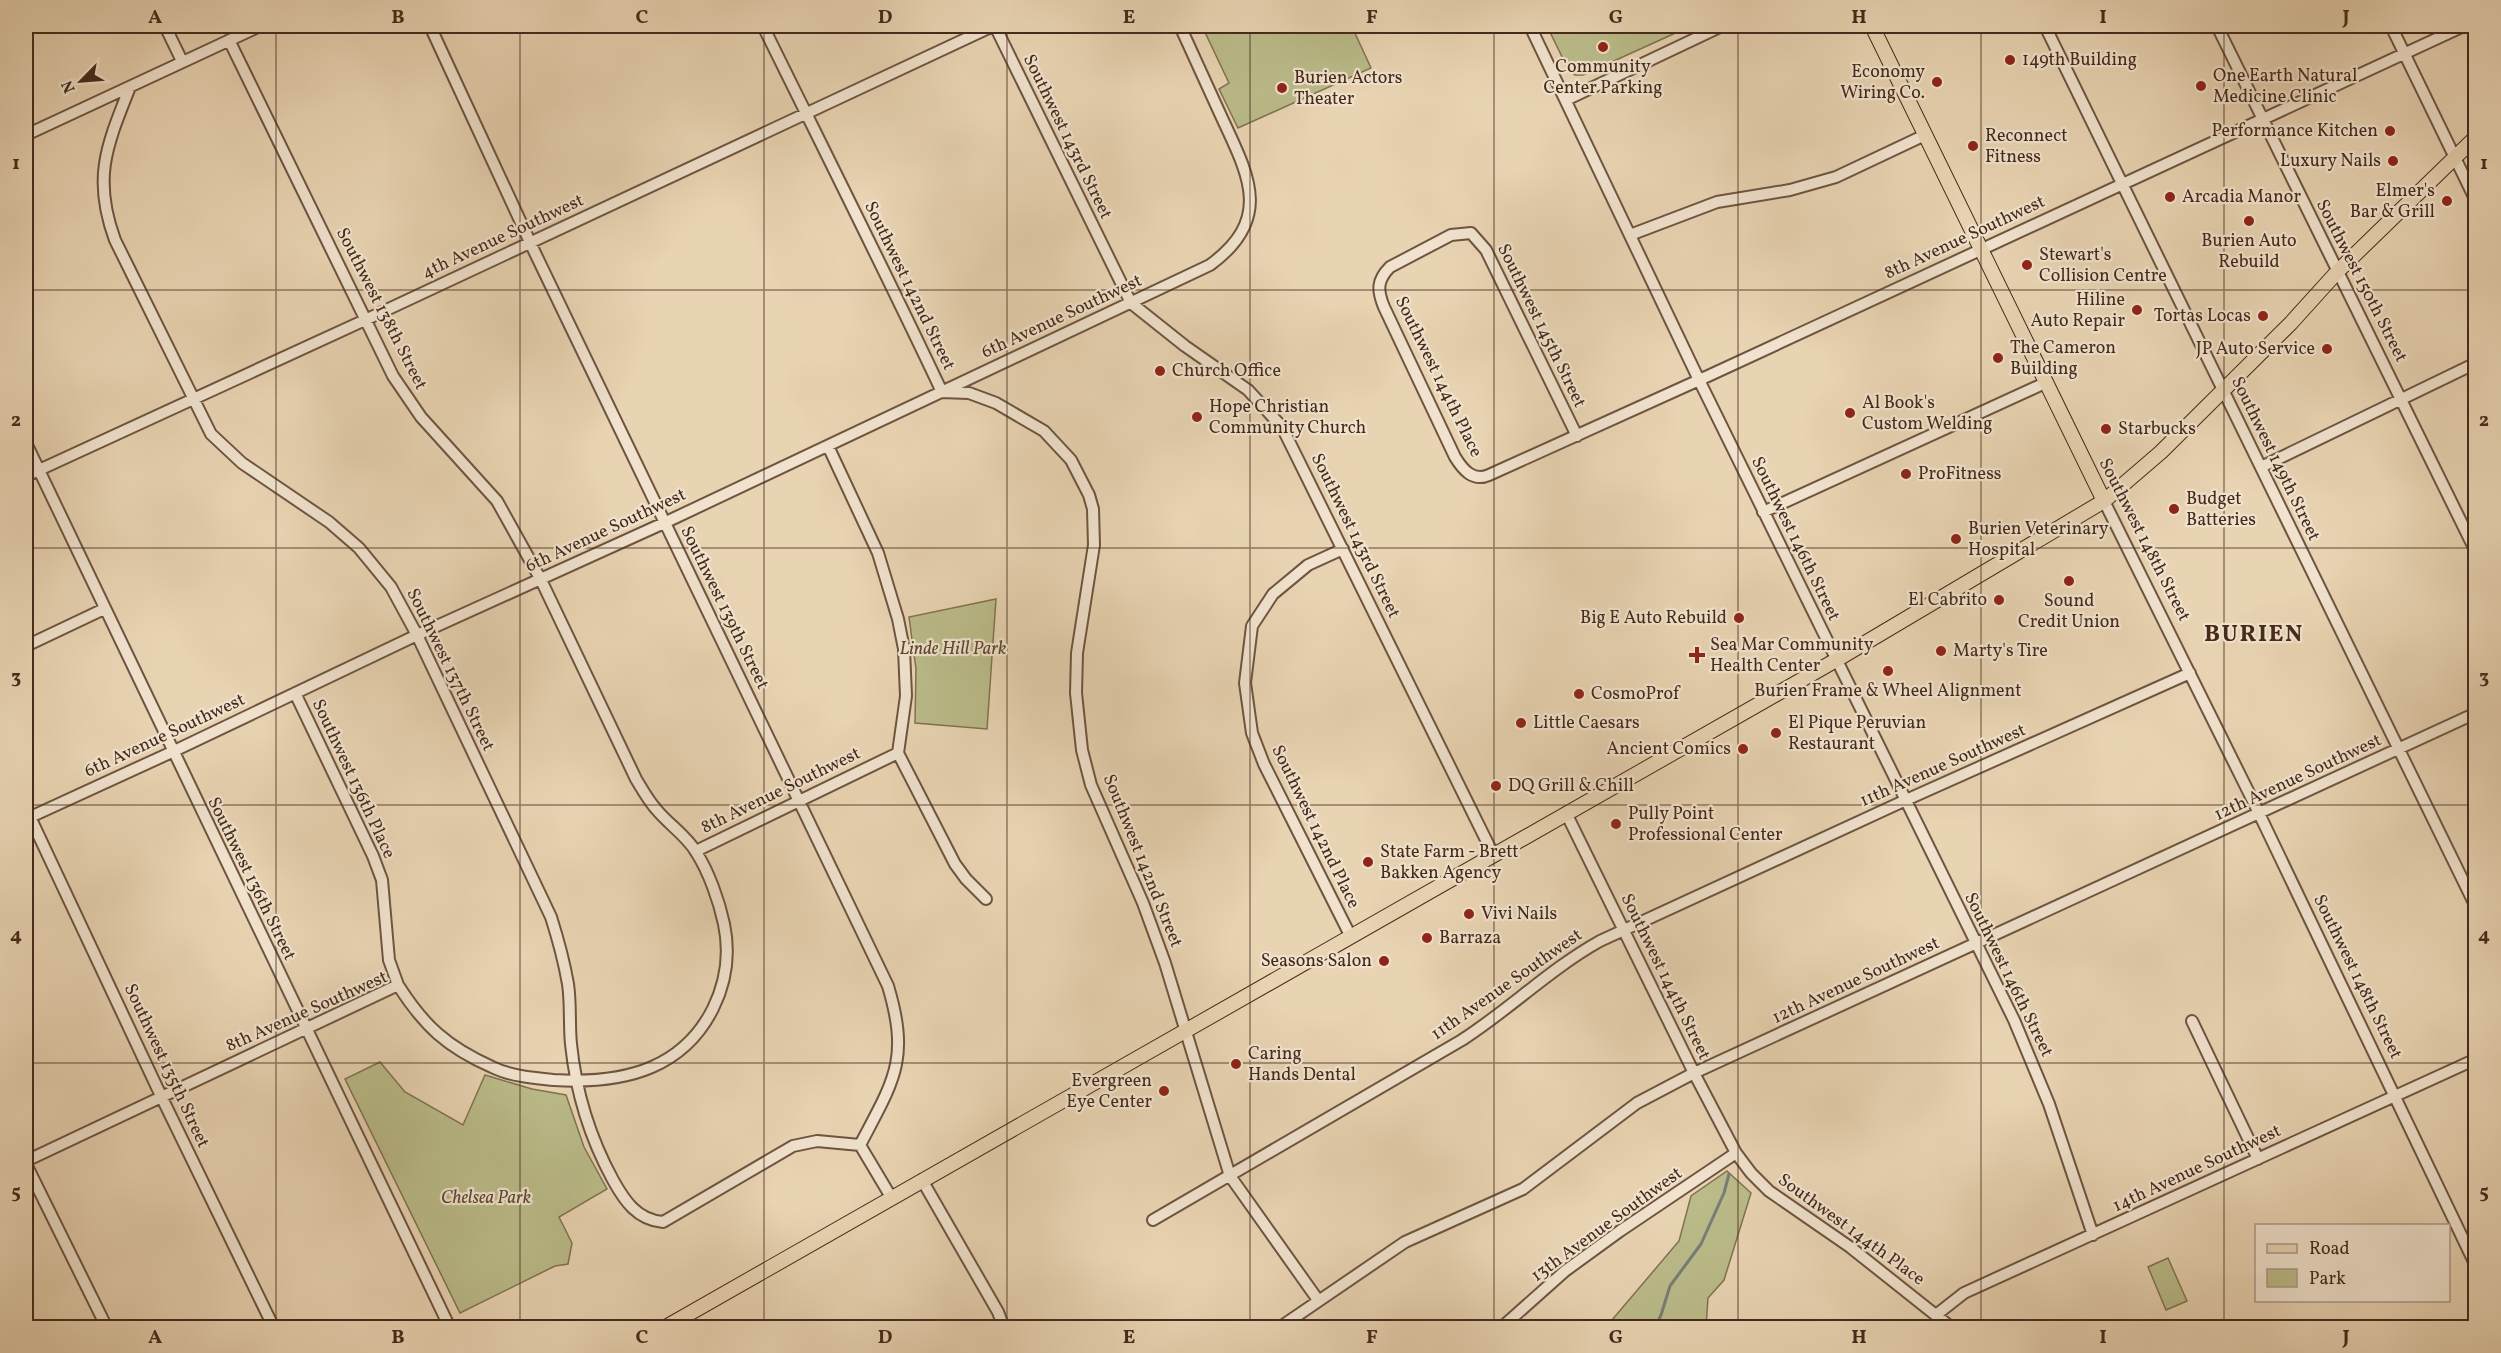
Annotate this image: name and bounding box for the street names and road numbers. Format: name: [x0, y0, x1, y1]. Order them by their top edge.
street label: Southwest 143rd Street: [1016, 50, 1118, 224]
street label: 4th Avenue Southwest: [418, 188, 588, 286]
street label: 8th Avenue Southwest: [1881, 190, 2049, 286]
street label: Southwest 150th Street: [2309, 195, 2413, 367]
street label: Southwest 142nd Street: [857, 197, 961, 375]
street label: Southwest 138th Street: [329, 224, 433, 394]
street label: Southwest 145th Street: [1490, 240, 1592, 412]
street label: 6th Avenue Southwest: [978, 269, 1146, 365]
street label: Southwest 144th Place: [1388, 292, 1488, 462]
street label: Southwest 149th Street: [2224, 373, 2326, 545]
street label: Southwest 143rd Street: [1304, 449, 1406, 623]
street label: Southwest 146th Street: [1744, 452, 1846, 626]
street label: Southwest 148th Street: [2092, 454, 2196, 626]
street label: 6th Avenue Southwest: [522, 483, 690, 579]
street label: Southwest 139th Street: [674, 522, 774, 694]
street label: Southwest 137th Street: [400, 584, 500, 756]
street label: 6th Avenue Southwest: [81, 688, 249, 784]
street label: Southwest 136th Place: [305, 695, 401, 863]
street label: 11th Avenue Southwest: [1856, 718, 2030, 814]
street label: 12th Avenue Southwest: [2210, 728, 2386, 828]
street label: Southwest 142nd Place: [1264, 741, 1366, 913]
street label: 8th Avenue Southwest: [697, 742, 865, 840]
street label: Southwest 142nd Street: [1096, 771, 1188, 951]
street label: Southwest 136th Street: [201, 793, 301, 965]
street label: Southwest 146th Street: [1957, 888, 2059, 1062]
street label: Southwest 144th Street: [1614, 890, 1716, 1064]
street label: Southwest 148th Street: [2306, 891, 2408, 1063]
street label: 11th Avenue Southwest: [1426, 923, 1588, 1047]
street label: 12th Avenue Southwest: [1768, 931, 1944, 1031]
street label: 8th Avenue Southwest: [222, 965, 392, 1059]
street label: Southwest 135th Street: [117, 980, 215, 1152]
street label: 14th Avenue Southwest: [2109, 1119, 2285, 1219]
street label: 13th Avenue Southwest: [1526, 1162, 1688, 1288]
street label: Southwest 144th Place: [1772, 1168, 1930, 1292]

